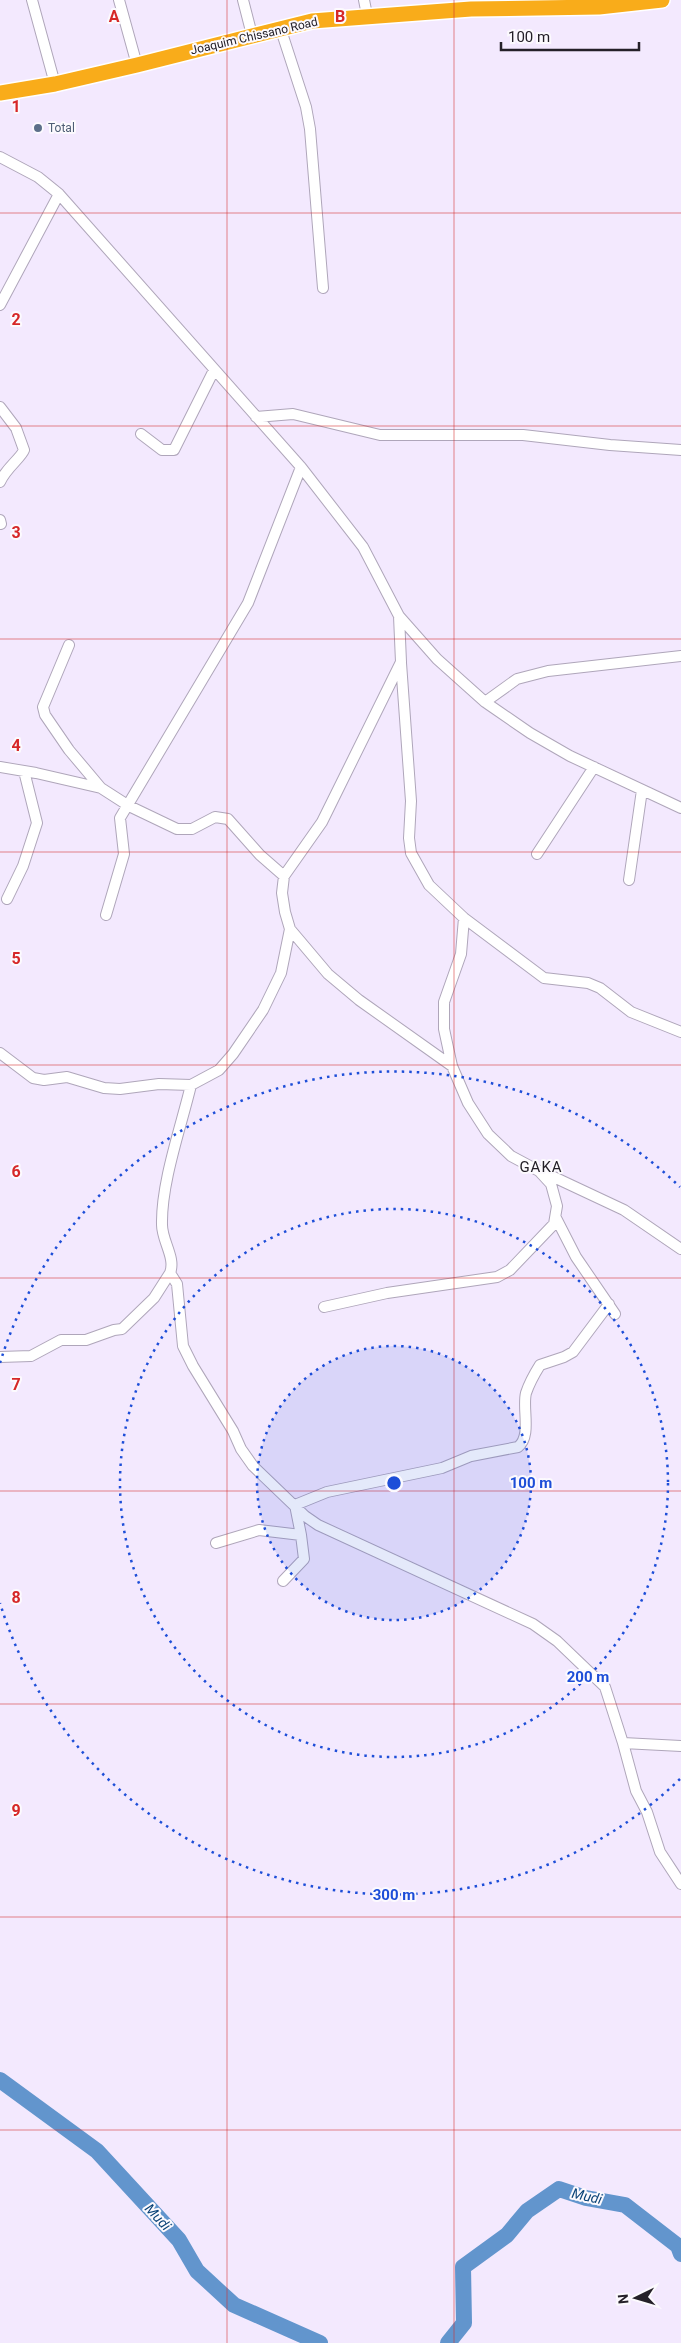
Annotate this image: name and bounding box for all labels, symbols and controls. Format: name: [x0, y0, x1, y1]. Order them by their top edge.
text: A: [109, 7, 120, 26]
text: B: [335, 7, 345, 26]
street label: Joaquim Chissano Road: [189, 15, 319, 57]
scale bar: [501, 20, 638, 52]
text: 100 m: [508, 28, 550, 46]
text: 1: [11, 97, 21, 116]
place label: Total: [48, 121, 75, 135]
marker: Total: [32, 122, 44, 134]
text: 2: [11, 310, 21, 329]
text: 3: [11, 523, 21, 542]
text: 4: [11, 736, 21, 755]
text: 5: [11, 949, 21, 968]
district label: GAKA: [519, 1158, 563, 1176]
text: 6: [11, 1162, 21, 1181]
text: 7: [11, 1375, 21, 1394]
centre of rings: [385, 1474, 403, 1492]
text: 100 m: [510, 1474, 552, 1492]
text: 8: [11, 1588, 21, 1607]
text: 200 m: [567, 1668, 609, 1686]
text: 9: [11, 1801, 21, 1820]
text: 300 m: [373, 1886, 415, 1904]
water label: Mudi: [570, 2185, 604, 2207]
water label: Mudi: [142, 2200, 175, 2234]
north arrow: [611, 2273, 661, 2323]
text: N: [615, 2294, 631, 2305]

